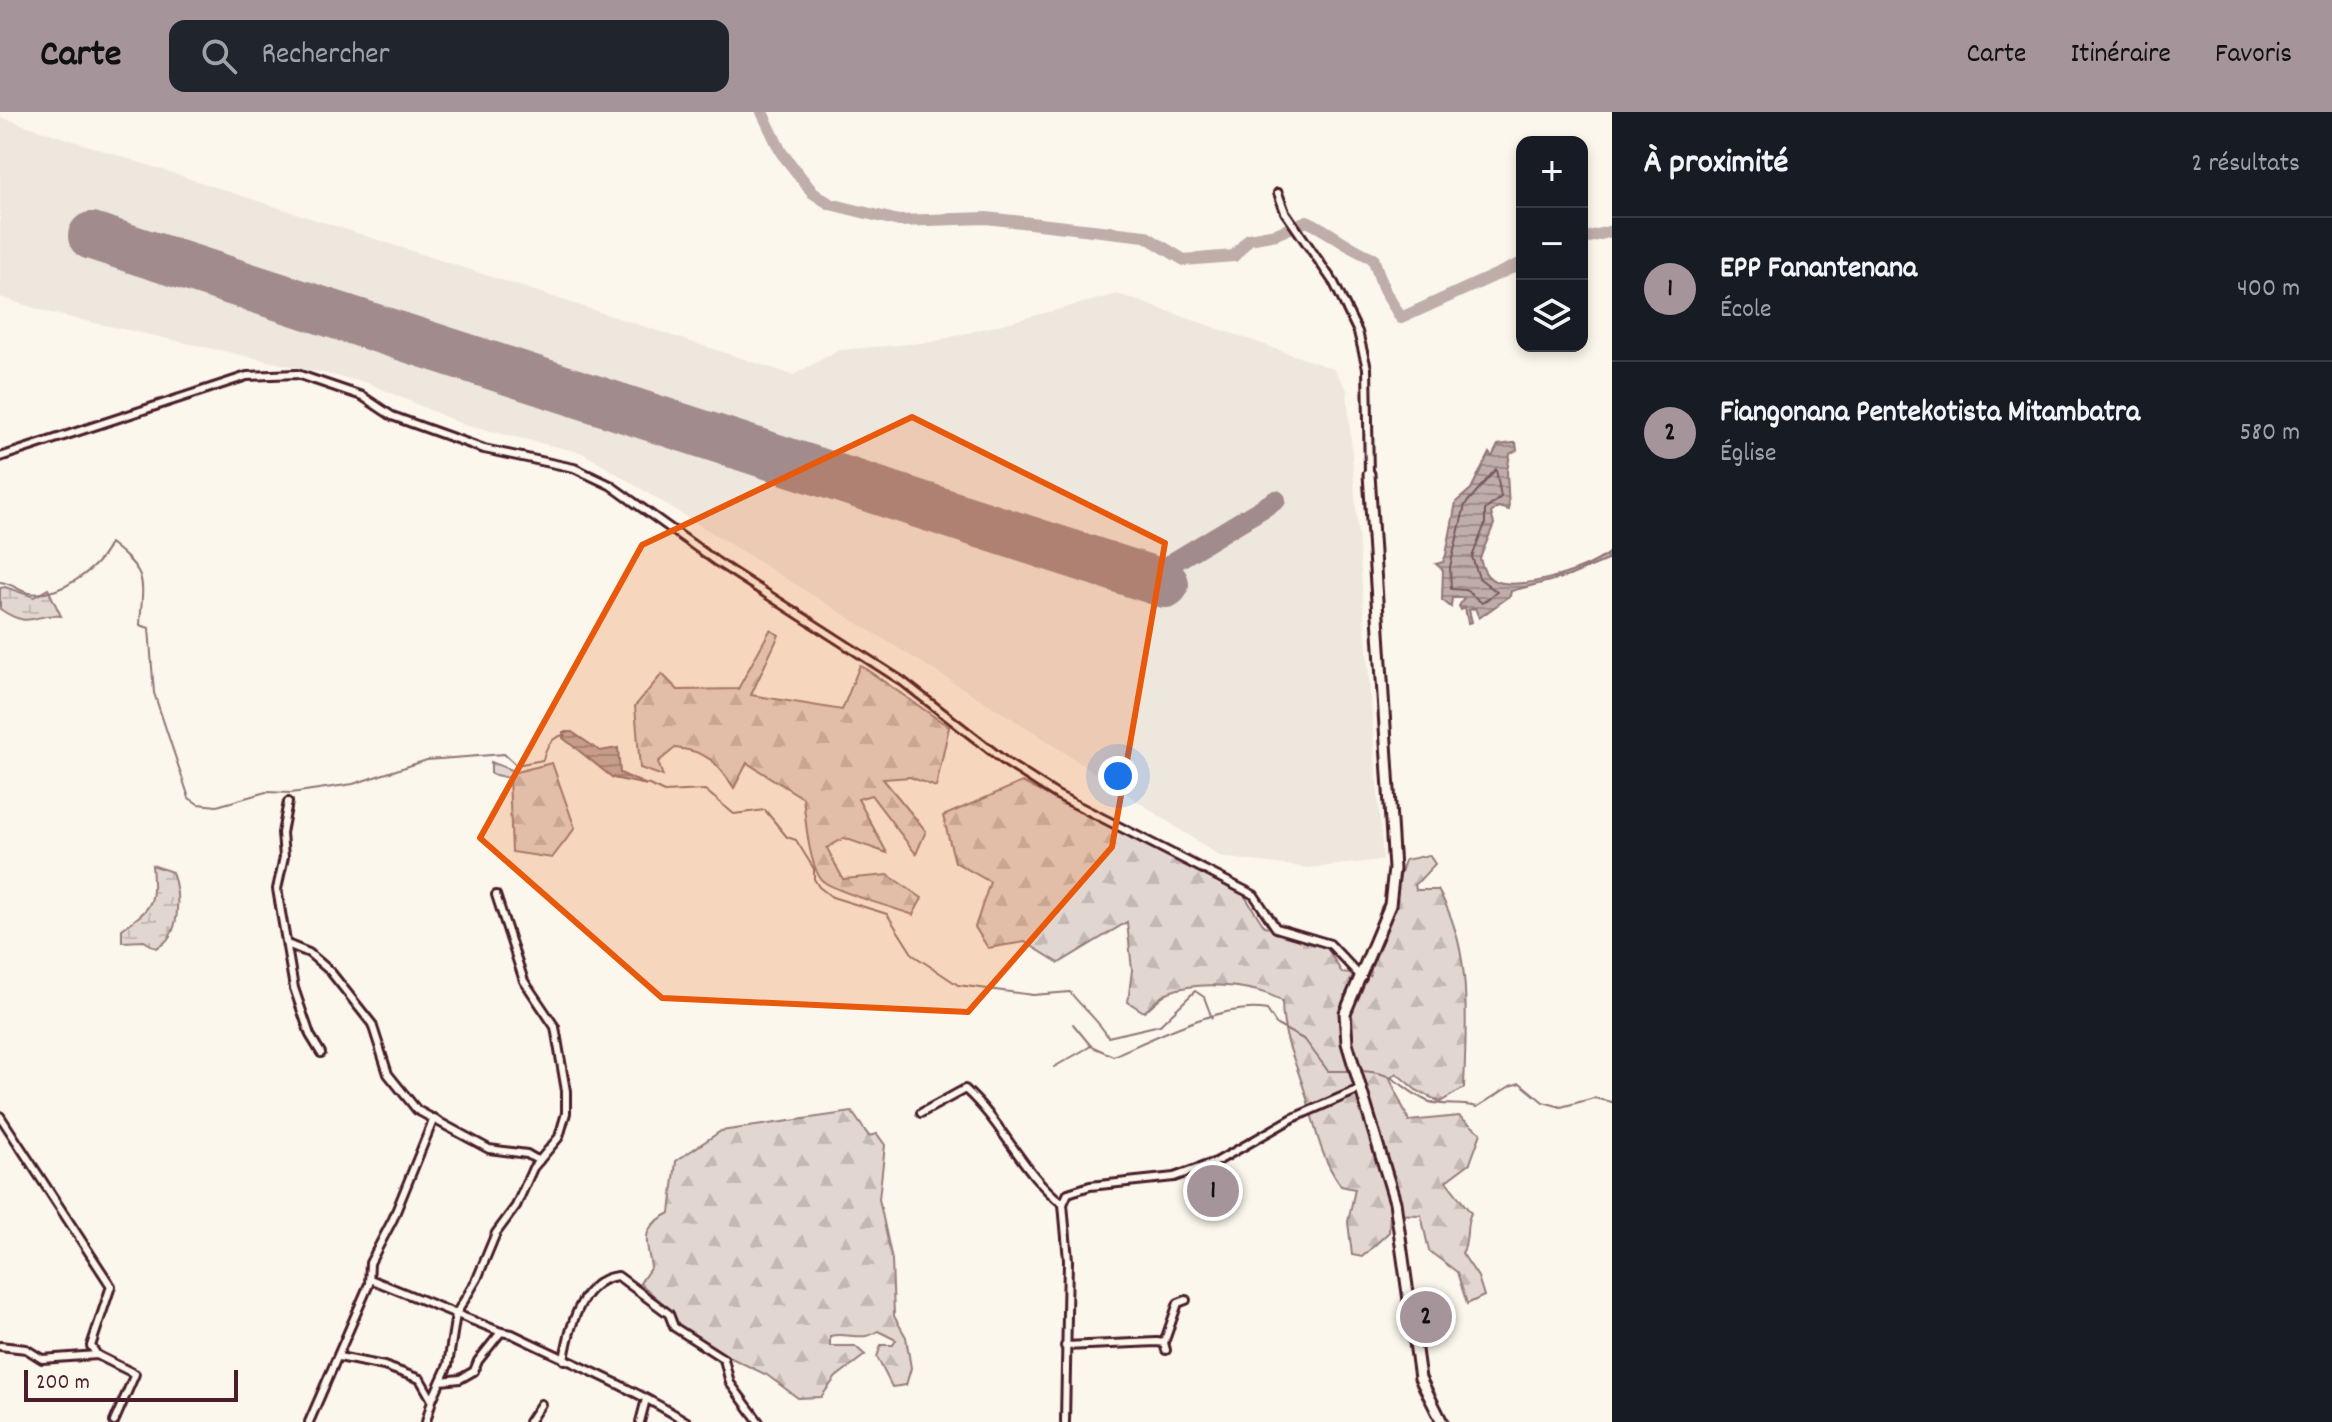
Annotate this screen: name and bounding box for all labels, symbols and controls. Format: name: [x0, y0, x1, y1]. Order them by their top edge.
search box: [169, 20, 729, 92]
text: Carte: [40, 29, 121, 84]
icon: search: [197, 34, 241, 78]
text: Rechercher: [261, 35, 390, 78]
text: Carte: [1966, 36, 2026, 76]
text: Itinéraire: [2070, 36, 2171, 76]
text: Favoris: [2215, 36, 2292, 76]
map controls: [1516, 136, 1588, 352]
button: +: [1516, 136, 1588, 208]
text: À proximité: [1644, 140, 1788, 189]
text: 2 résultats: [2191, 146, 2300, 183]
button: −: [1516, 208, 1588, 280]
text: EPP Fanantenana: [1720, 249, 1917, 292]
text: 1: [1667, 271, 1673, 308]
text: 400 m: [2237, 271, 2300, 308]
button: layers: [1516, 280, 1588, 352]
text: École: [1720, 292, 1771, 329]
text: Fiangonana Pentekotista Mitambatra: [1720, 393, 2140, 436]
text: 2: [1664, 415, 1676, 452]
text: 580 m: [2240, 415, 2300, 452]
text: Église: [1720, 436, 1777, 473]
your location: [1098, 756, 1138, 796]
pin: 1: [1187, 1161, 1239, 1221]
pin: 2: [1400, 1287, 1452, 1347]
scale bar: [24, 1366, 238, 1402]
text: 200 m: [36, 1368, 90, 1399]

